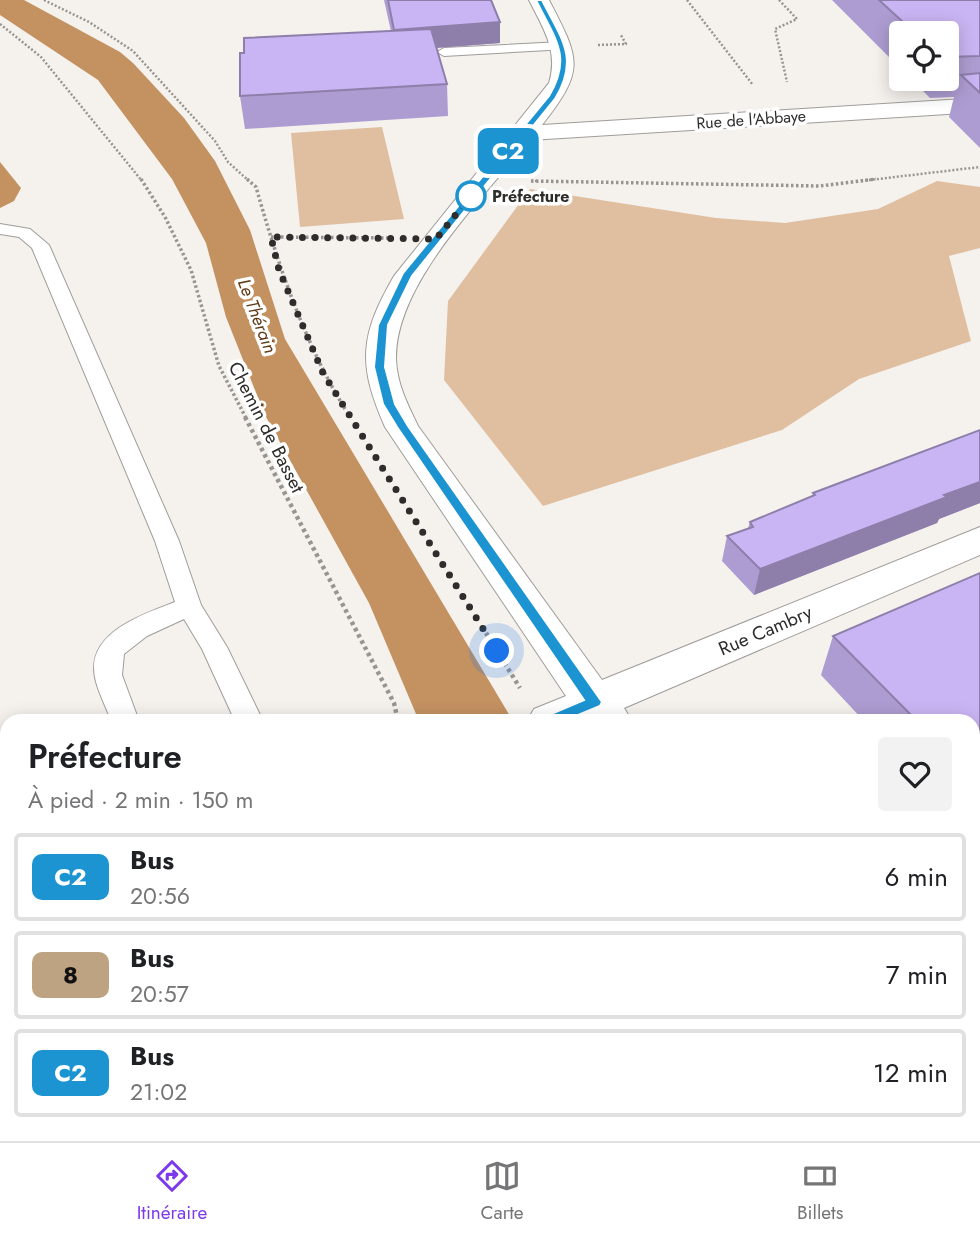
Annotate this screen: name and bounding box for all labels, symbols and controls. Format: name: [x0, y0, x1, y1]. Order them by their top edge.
map controls: [889, 21, 959, 91]
button: locate: [889, 21, 959, 91]
street label: Rue de l'Abbaye: [695, 104, 807, 135]
line badge: C2: [476, 128, 540, 174]
text: C2: [492, 133, 524, 168]
marker: Préfecture: [456, 181, 486, 211]
place label: Préfecture: [492, 185, 570, 208]
water label: Le Thérain: [231, 275, 283, 357]
street label: Chemin de Basset: [222, 357, 311, 498]
street label: Rue Cambry: [714, 598, 817, 662]
your location: [479, 633, 514, 668]
text: Préfecture: [28, 733, 182, 780]
button: heart: [878, 737, 952, 811]
text: À pied · 2 min · 150 m: [28, 783, 253, 817]
text: Bus: [130, 841, 174, 879]
text: 6 min: [885, 858, 948, 896]
text: C2: [54, 859, 87, 894]
text: 20:56: [130, 879, 190, 913]
text: Bus: [130, 939, 174, 977]
text: 7 min: [886, 956, 948, 994]
text: 8: [63, 957, 78, 992]
text: 20:57: [130, 977, 189, 1011]
text: Bus: [130, 1037, 174, 1075]
text: 12 min: [873, 1054, 948, 1092]
text: C2: [54, 1055, 87, 1090]
text: 21:02: [130, 1075, 187, 1109]
tab: Itinéraire: [137, 1157, 207, 1226]
tab: Carte: [481, 1157, 524, 1226]
tab: Billets: [797, 1157, 843, 1226]

